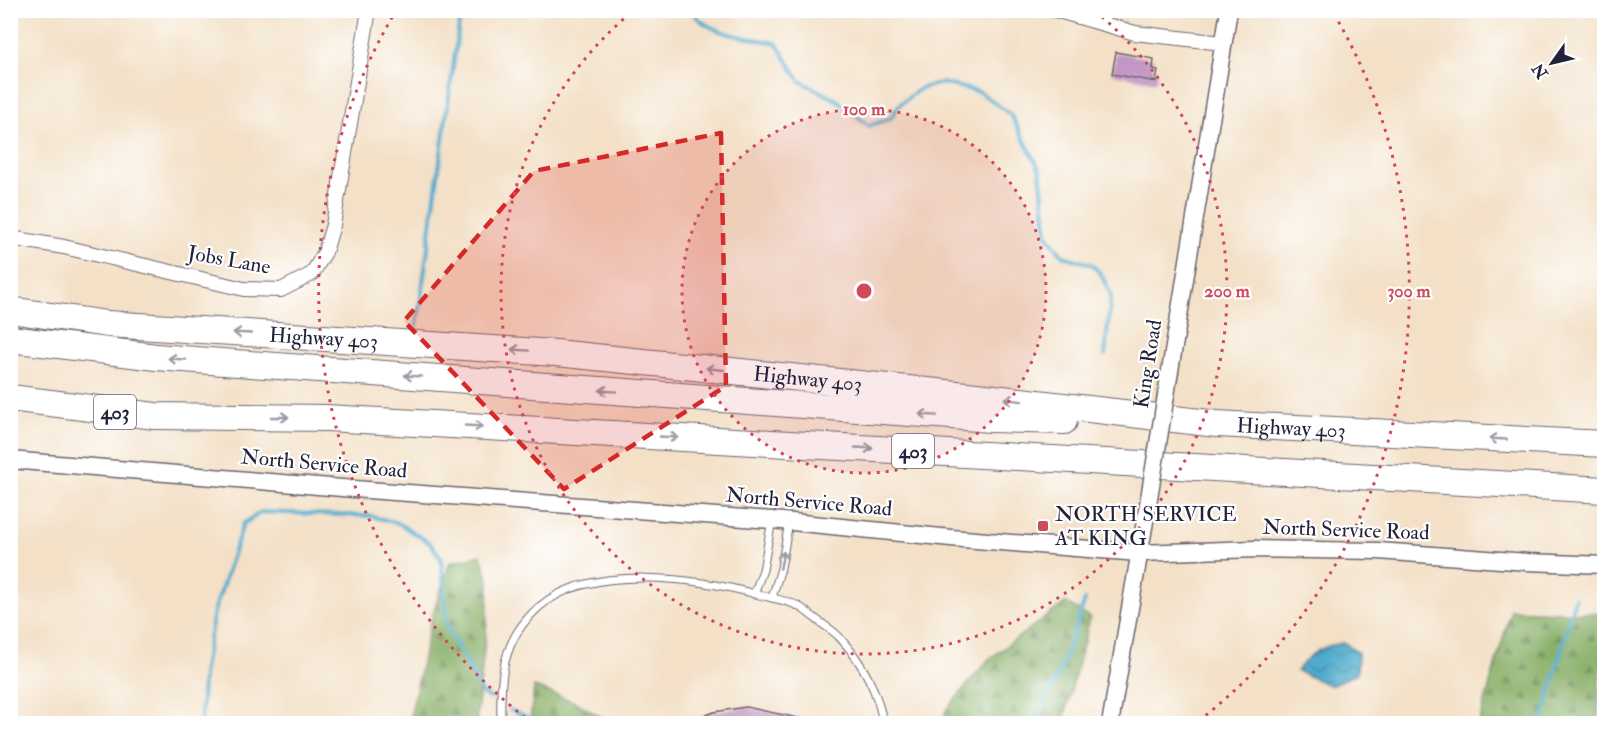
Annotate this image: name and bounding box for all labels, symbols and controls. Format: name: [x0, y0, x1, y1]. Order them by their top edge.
north arrow: [1522, 33, 1582, 93]
text: N: [1528, 59, 1553, 83]
text: 100 m: [843, 98, 886, 121]
street label: Jobs Lane: [185, 239, 273, 281]
text: 200 m: [1204, 280, 1251, 303]
text: 300 m: [1387, 280, 1432, 303]
centre of rings: [854, 281, 874, 301]
street label: King Road: [1128, 317, 1168, 410]
street label: Highway 403: [268, 321, 379, 355]
one-way arrow: [232, 327, 252, 338]
one-way arrow: [511, 345, 531, 356]
one-way arrow: [167, 353, 187, 364]
street label: Highway 403: [752, 360, 863, 398]
one-way arrow: [705, 363, 725, 374]
one-way arrow: [404, 370, 424, 381]
one-way arrow: [598, 385, 618, 396]
road number: 403: [94, 395, 136, 429]
one-way arrow: [1003, 395, 1023, 406]
one-way arrow: [918, 409, 938, 420]
one-way arrow: [269, 411, 289, 423]
street label: Highway 403: [1236, 412, 1346, 444]
one-way arrow: [464, 421, 484, 432]
one-way arrow: [658, 432, 678, 443]
one-way arrow: [1489, 433, 1509, 444]
road number: 403: [892, 434, 934, 468]
street label: North Service Road: [240, 443, 409, 485]
one-way arrow: [853, 443, 873, 454]
street label: North Service Road: [725, 481, 894, 523]
place label: NORTH SERVICE AT KING: [1054, 501, 1237, 552]
street label: North Service Road: [1262, 514, 1431, 546]
marker: NORTH SERVICE AT KING: [1036, 519, 1050, 533]
one-way arrow: [777, 551, 788, 571]

